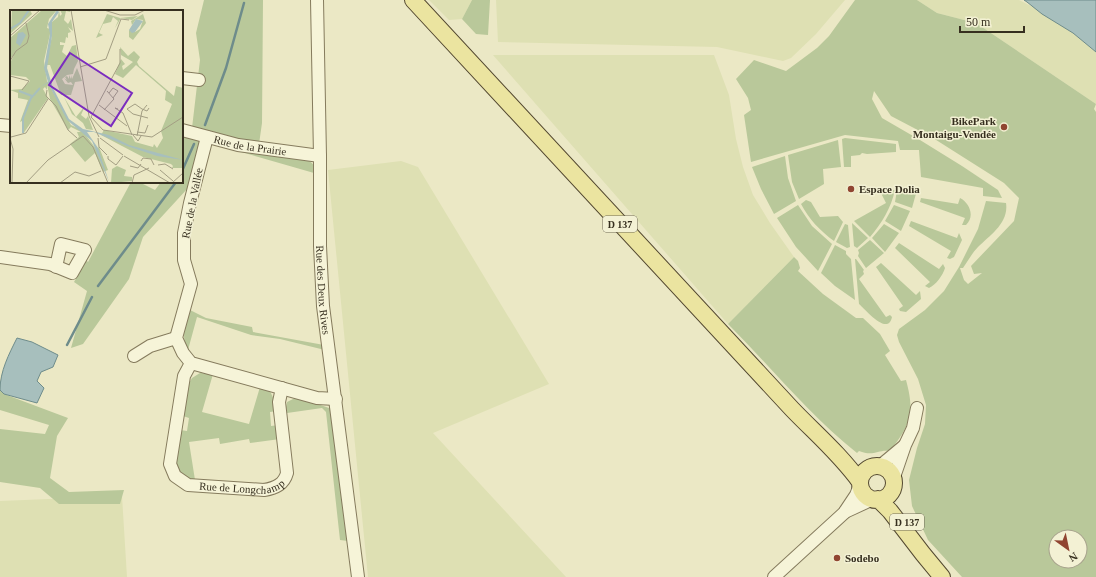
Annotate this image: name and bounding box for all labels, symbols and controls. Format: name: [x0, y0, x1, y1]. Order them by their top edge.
scale bar: [960, 8, 1024, 34]
inset map: [10, 10, 183, 183]
text: 50 m: [966, 15, 991, 29]
place label: BikePark Montaigu-Vendée: [913, 115, 997, 140]
marker: BikePark Montaigu-Vendée: [999, 122, 1009, 132]
street label: Rue de la Prairie: [212, 133, 287, 157]
street label: Rue de la Vallée: [179, 167, 205, 239]
place label: Espace Dolia: [859, 183, 920, 195]
marker: Espace Dolia: [846, 184, 856, 194]
road number: D 137: [603, 216, 637, 232]
street label: Rue des Deux Rives: [314, 245, 333, 335]
street label: Rue de Longchamp: [199, 477, 287, 496]
road number: D 137: [890, 514, 924, 530]
north arrow: [1048, 529, 1088, 569]
text: N: [1067, 550, 1080, 565]
place label: Sodebo: [845, 552, 880, 564]
marker: Sodebo: [832, 553, 842, 563]

